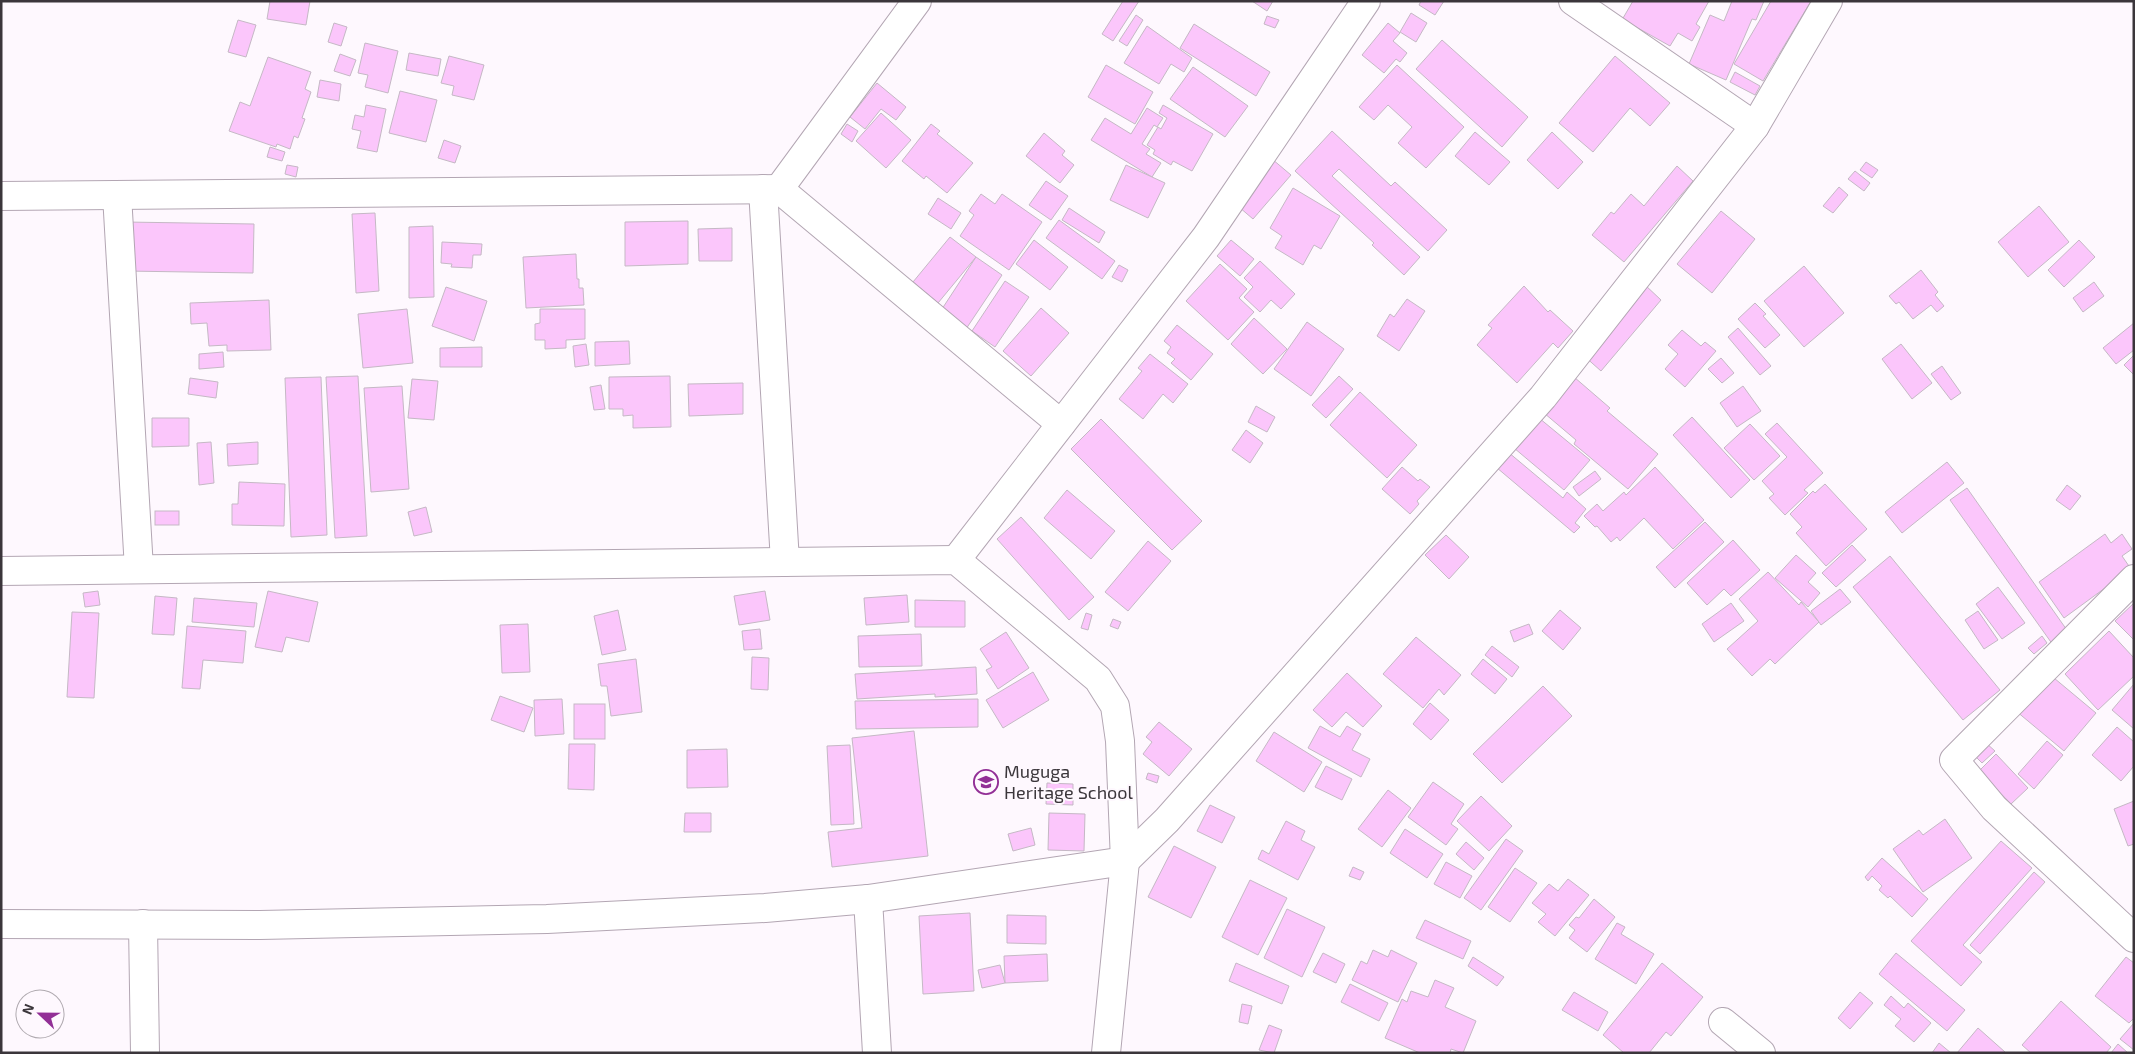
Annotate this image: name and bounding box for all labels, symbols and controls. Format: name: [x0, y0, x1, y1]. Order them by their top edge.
place label: Muguga Heritage School: [1004, 760, 1134, 803]
school or university icon: Muguga Heritage School: [973, 769, 999, 795]
north arrow: [15, 989, 65, 1039]
text: N: [18, 1001, 37, 1017]

